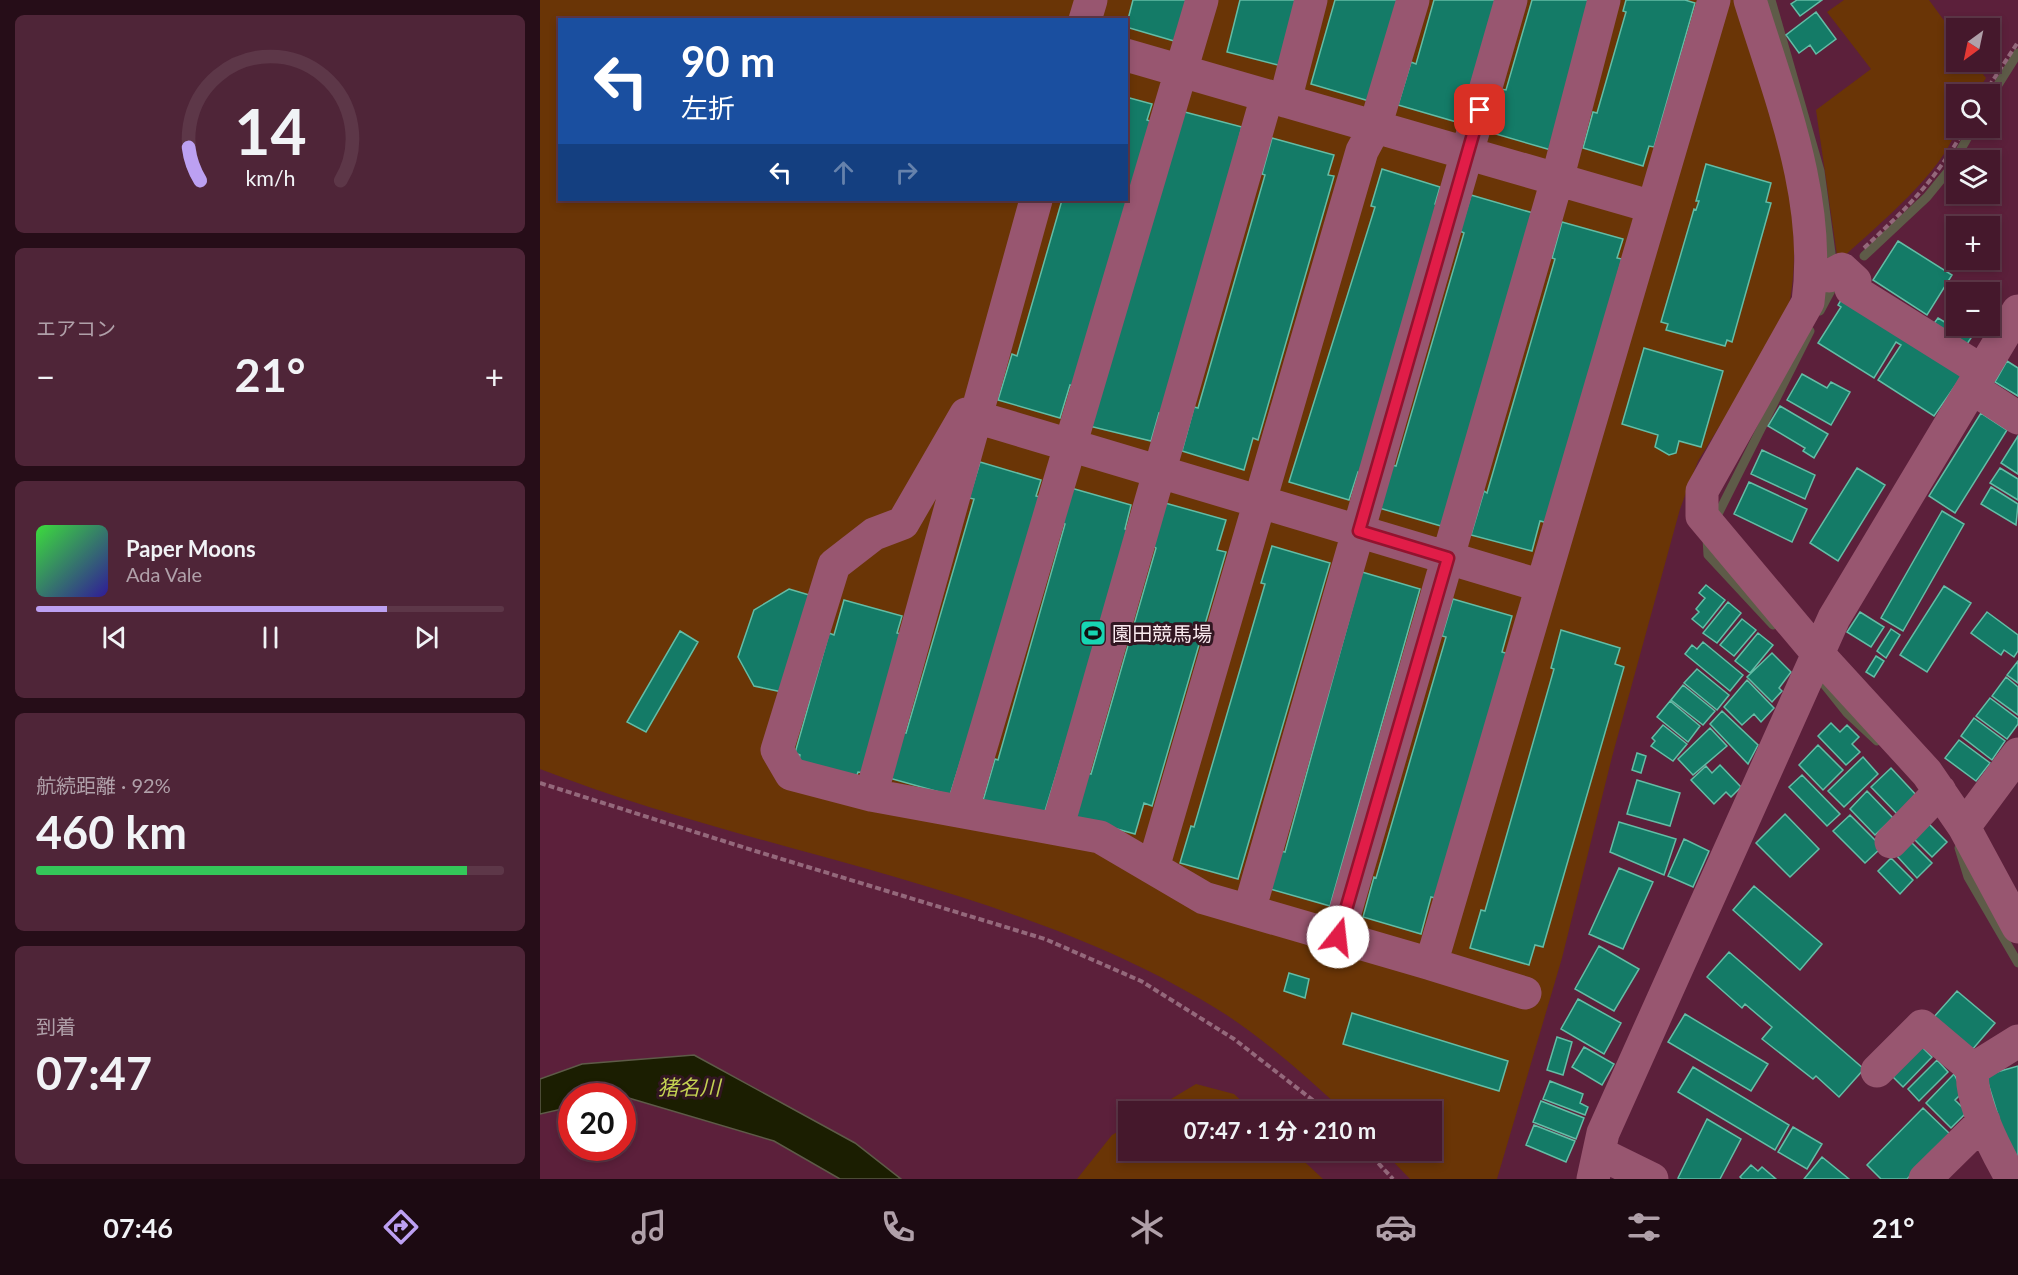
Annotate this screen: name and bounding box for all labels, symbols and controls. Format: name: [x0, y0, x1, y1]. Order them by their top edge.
north arrow: [1946, 18, 2000, 72]
map controls: [1946, 18, 2000, 336]
text: 90 m: [681, 36, 775, 86]
icon: left: [582, 42, 660, 120]
pin: [1454, 84, 1505, 135]
button: search: [1946, 84, 2000, 138]
text: 左折: [681, 91, 735, 124]
text: 14: [234, 93, 306, 168]
icon: arrive: [1463, 93, 1496, 126]
button: layers: [1946, 150, 2000, 204]
icon: left: [764, 156, 797, 189]
icon: ahead: [827, 156, 860, 189]
icon: right: [890, 156, 923, 189]
text: km/h: [245, 165, 295, 191]
button: +: [1946, 216, 2000, 270]
button: −: [1946, 282, 2000, 336]
text: エアコン: [36, 316, 116, 340]
text: 21°: [235, 348, 305, 402]
text: −: [36, 356, 55, 396]
text: +: [485, 356, 504, 396]
text: Paper Moons: [126, 535, 256, 562]
text: Ada Vale: [126, 562, 202, 586]
sports icon: 園田競馬場: [1078, 618, 1108, 648]
icon: previous: [98, 621, 131, 654]
icon: pause: [254, 621, 287, 654]
icon: next: [410, 621, 443, 654]
place label: 園田競馬場: [1112, 621, 1212, 645]
text: 航続距離 · 92%: [36, 773, 171, 797]
text: 460 km: [36, 805, 187, 859]
position arrow: [1306, 905, 1370, 969]
text: 到着: [36, 1014, 76, 1038]
text: 07:47: [36, 1046, 152, 1100]
water label: 猪名川: [658, 1074, 722, 1099]
speed limit sign: 20: [558, 1083, 636, 1161]
text: 07:47 · 1 分 · 210 m: [1184, 1117, 1376, 1144]
icon: directions: [380, 1206, 422, 1248]
icon: music: [628, 1206, 670, 1248]
icon: phone: [877, 1206, 919, 1248]
icon: climate: [1126, 1206, 1168, 1248]
icon: car: [1375, 1206, 1417, 1248]
icon: filters: [1623, 1206, 1665, 1248]
text: 07:46: [103, 1211, 173, 1244]
text: 21°: [1872, 1211, 1915, 1244]

